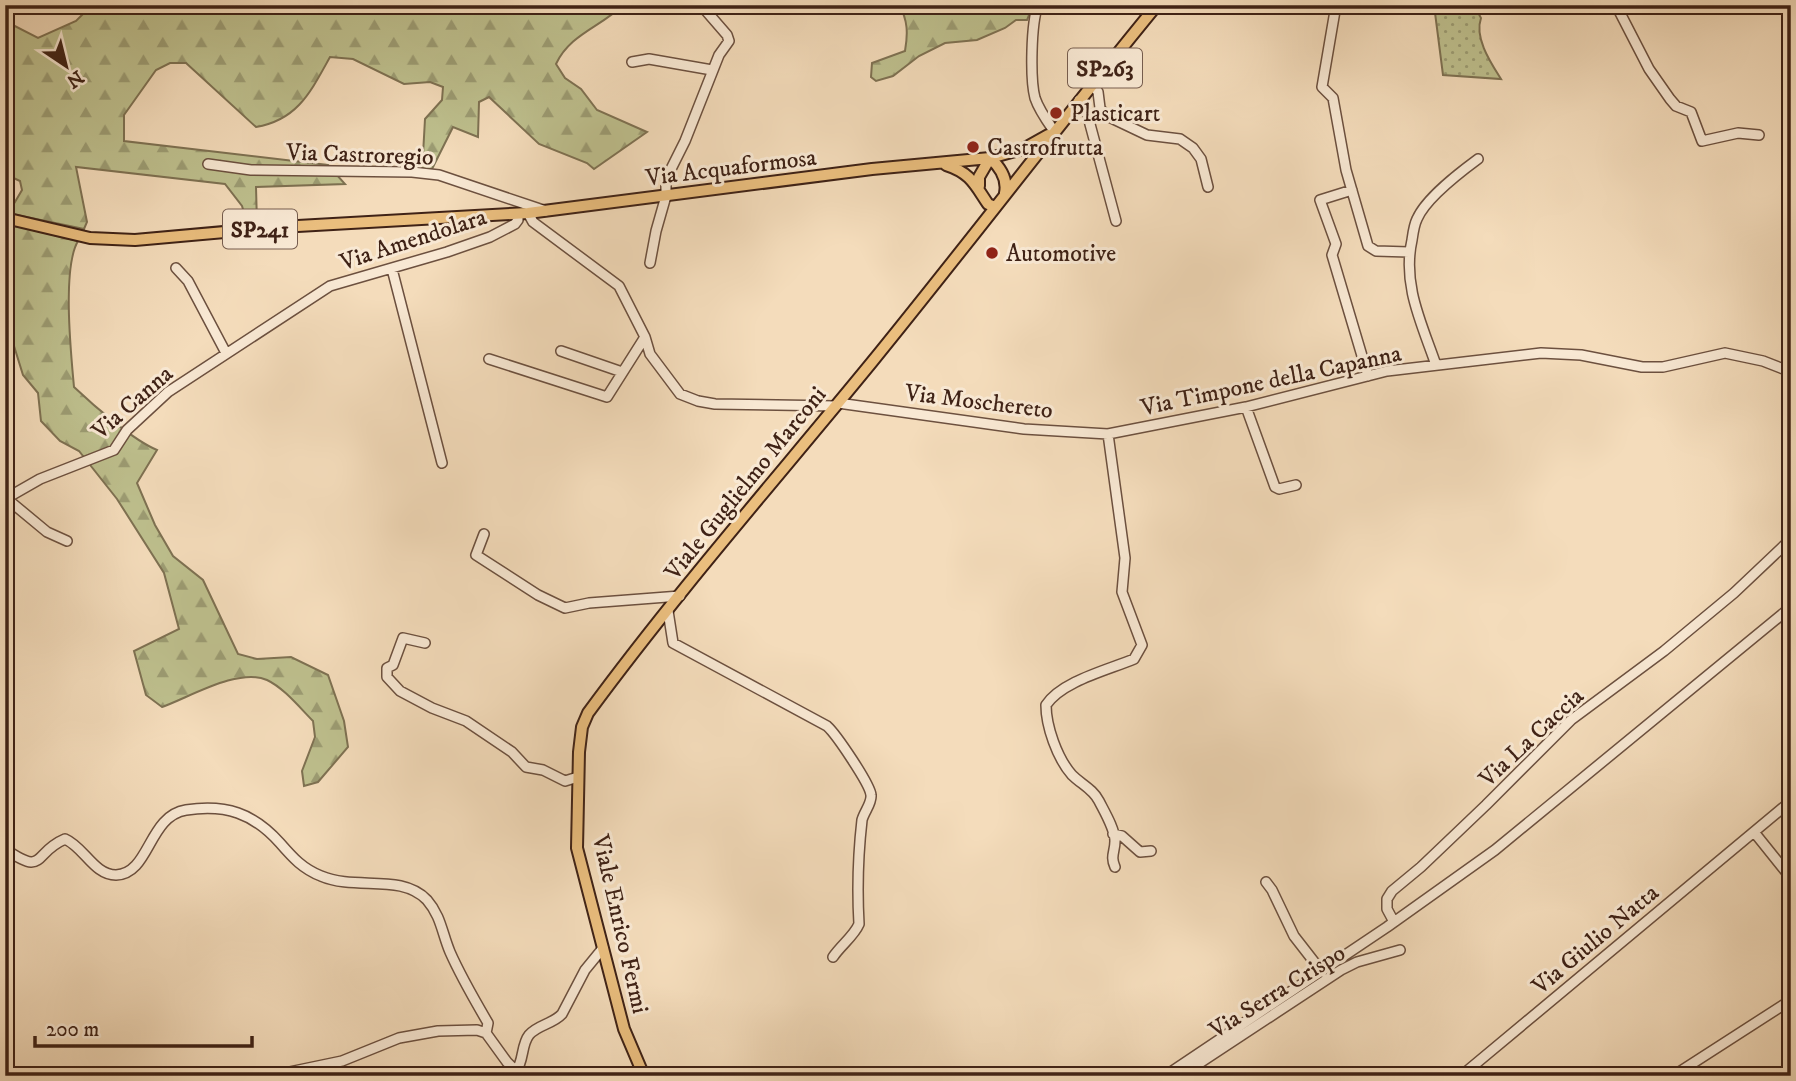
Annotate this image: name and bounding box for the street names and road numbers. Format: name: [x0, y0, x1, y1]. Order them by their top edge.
road number: SP263: [1068, 48, 1142, 88]
street label: Via Castroregio: [285, 137, 434, 173]
street label: Via Acquaformosa: [643, 143, 819, 193]
street label: Via Amendolara: [335, 202, 491, 278]
road number: SP241: [223, 210, 297, 248]
street label: Via Timpone della Capanna: [1137, 339, 1405, 423]
street label: Via Canna: [85, 359, 180, 447]
street label: Via Moschereto: [902, 378, 1055, 426]
street label: Viale Guglielmo Marconi: [658, 381, 833, 587]
street label: Via La Caccia: [1472, 681, 1591, 795]
street label: Viale Enrico Fermi: [585, 831, 655, 1017]
street label: Via Giulio Natta: [1525, 878, 1666, 1002]
street label: Via Serra Crispo: [1203, 938, 1351, 1046]

